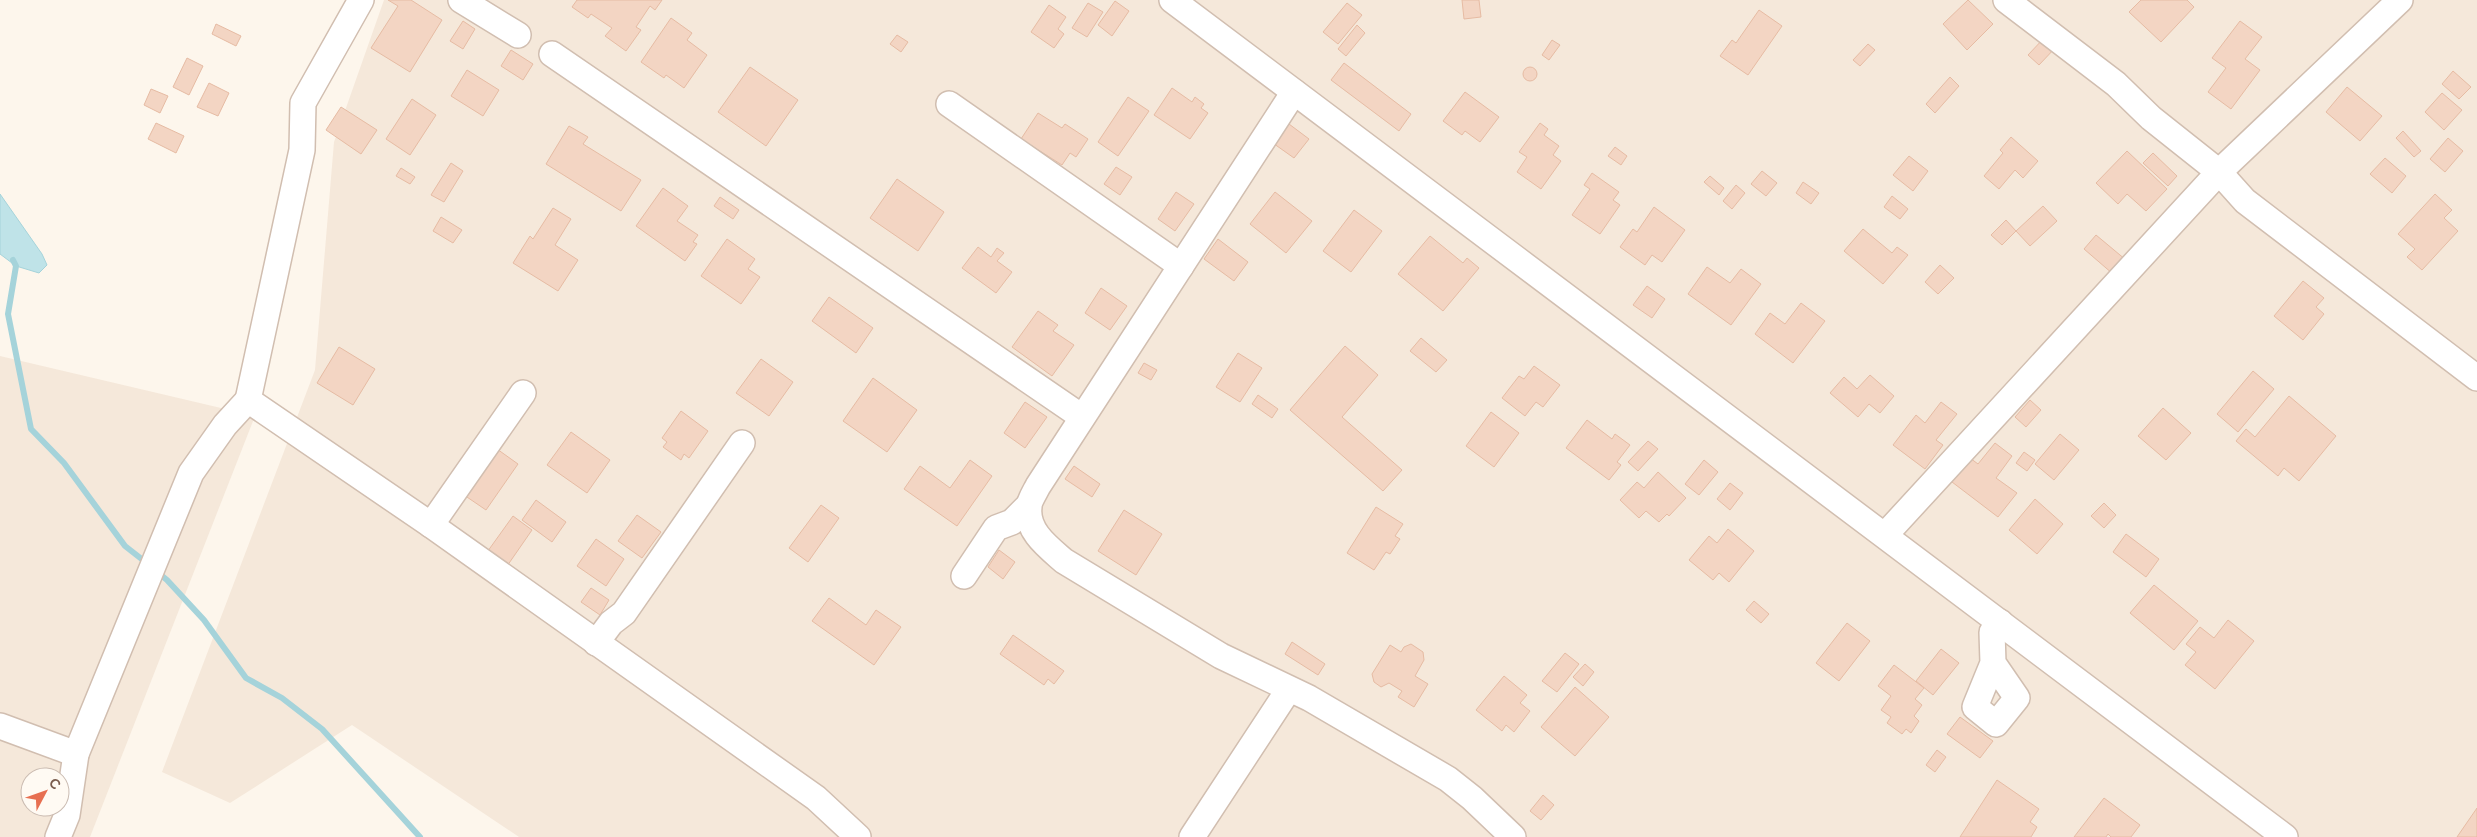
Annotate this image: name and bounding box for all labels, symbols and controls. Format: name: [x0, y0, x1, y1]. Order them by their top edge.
north arrow: [20, 767, 70, 817]
text: С: [46, 775, 64, 793]

